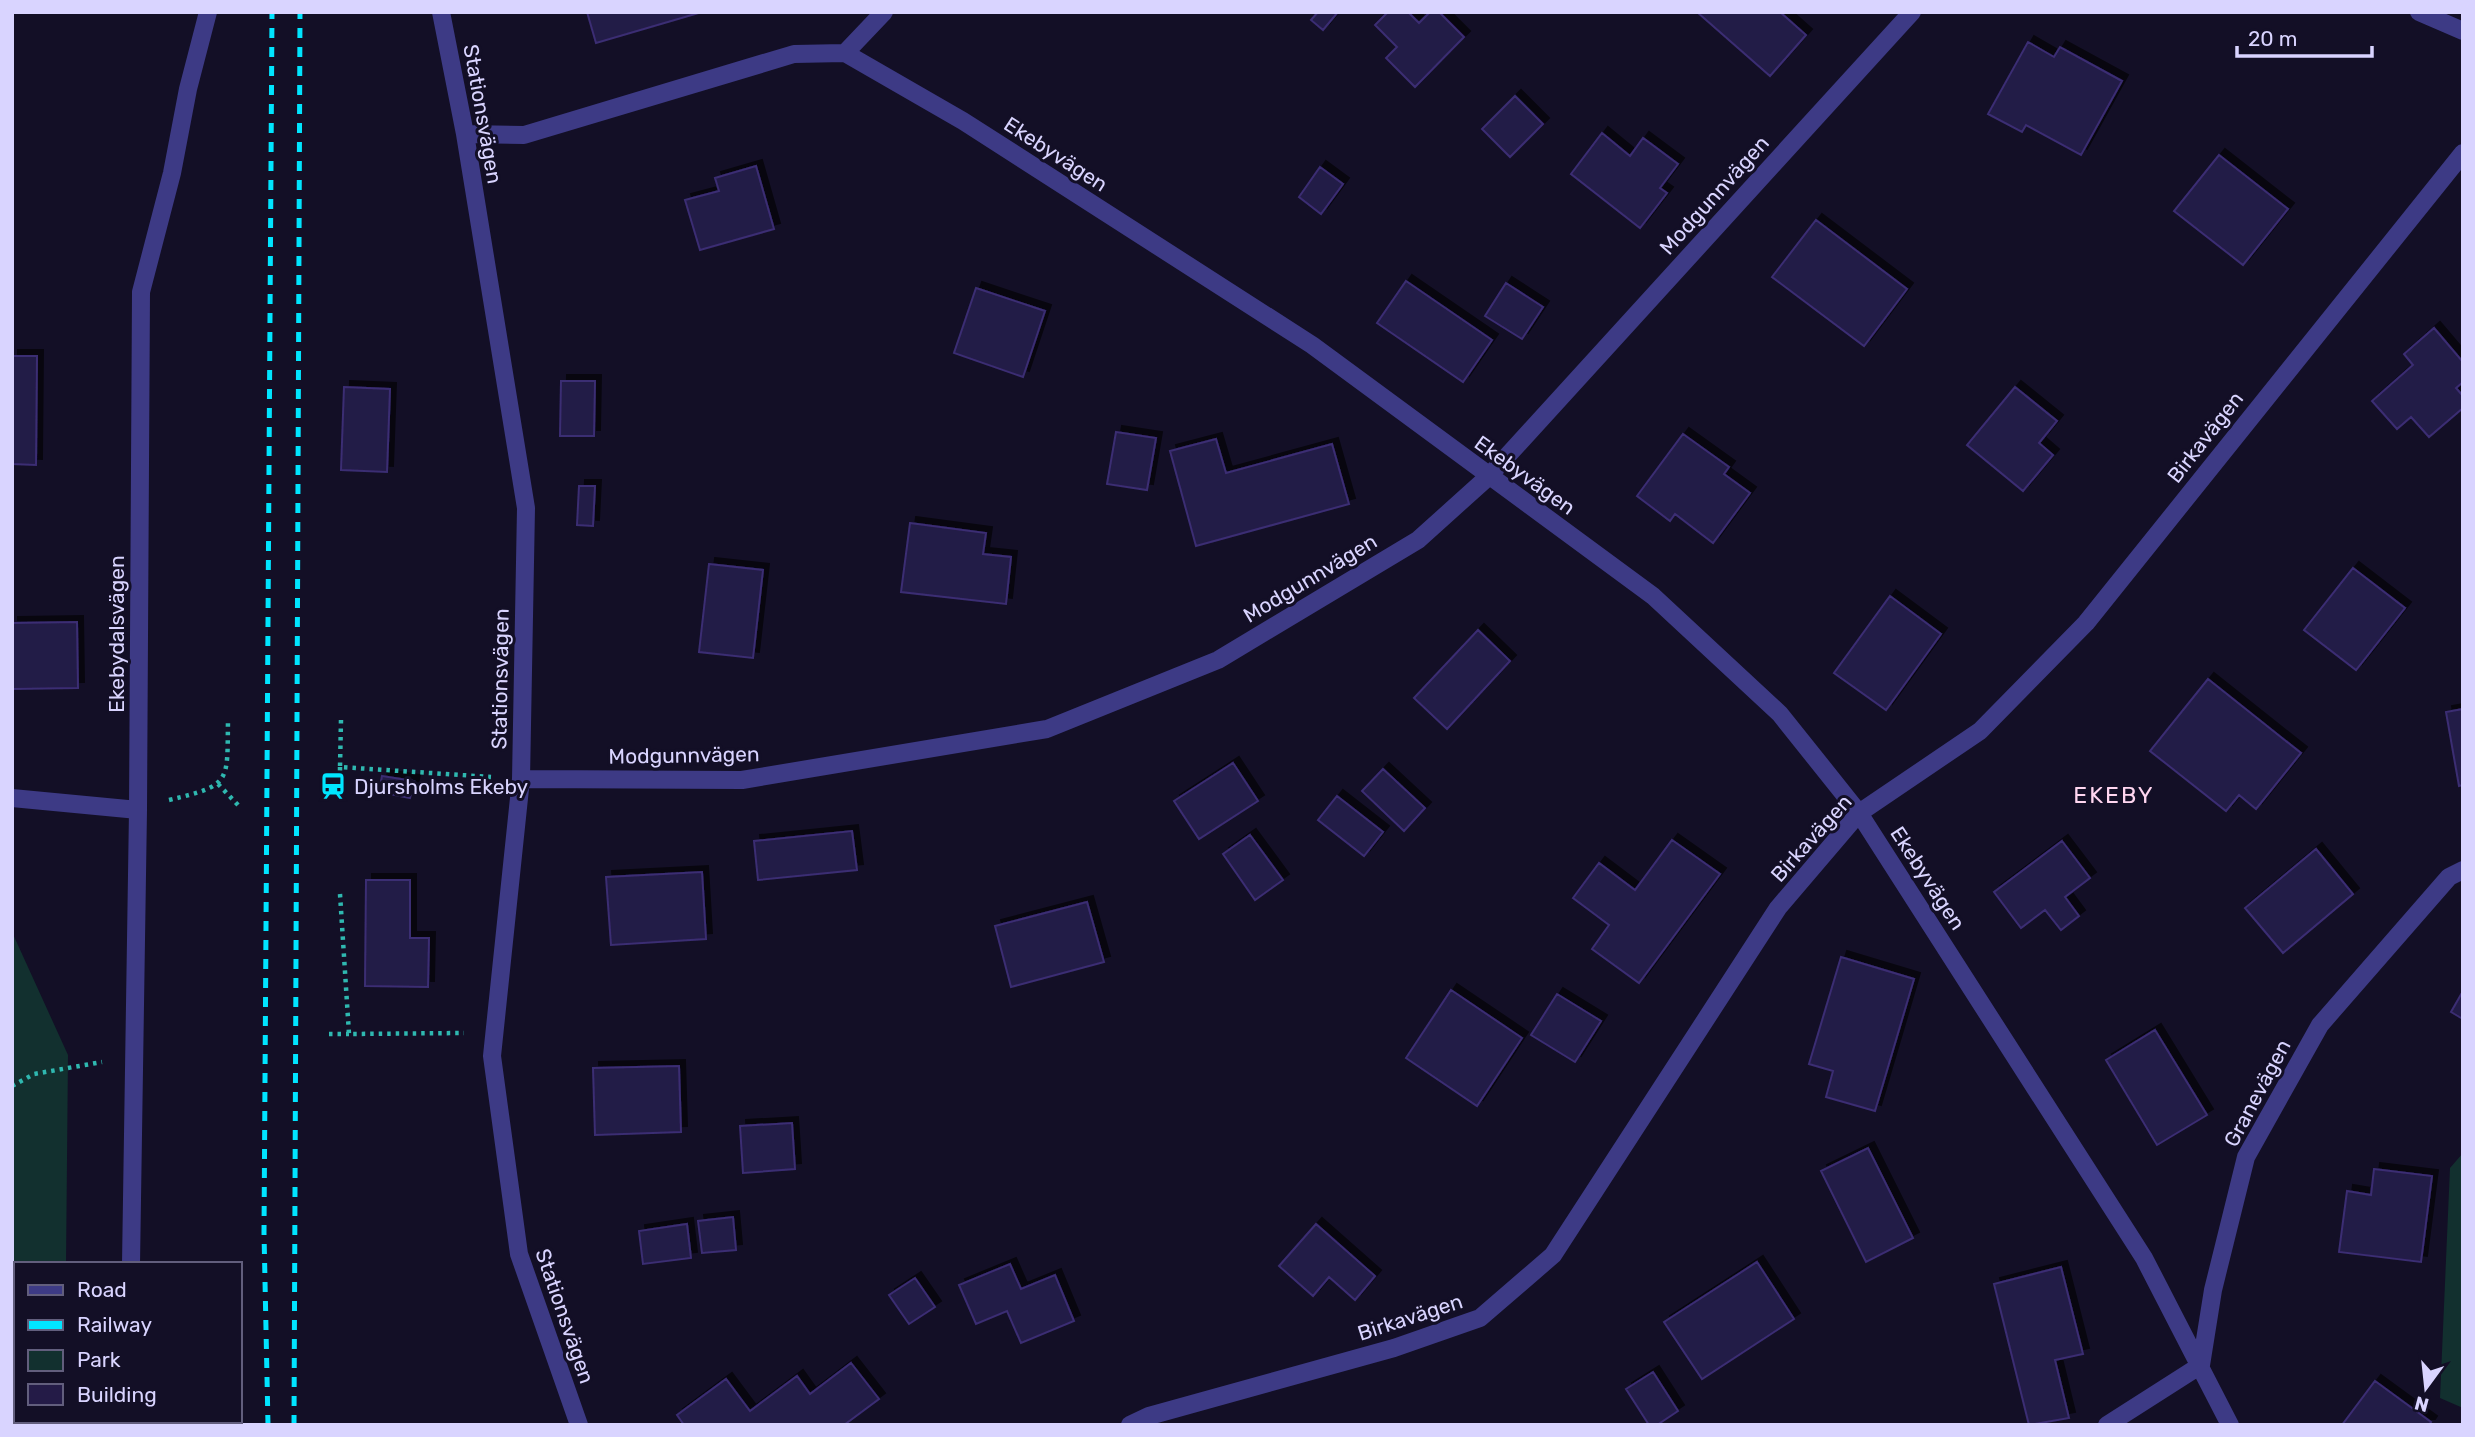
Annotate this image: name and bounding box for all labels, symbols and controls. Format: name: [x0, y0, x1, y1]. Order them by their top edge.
scale bar: [2237, 14, 2372, 58]
text: 20 m: [2248, 26, 2297, 51]
street label: Stationsvägen: [458, 42, 508, 186]
street label: Ekebyvägen: [1000, 111, 1112, 197]
street label: Modgunnvägen: [1654, 130, 1774, 260]
street label: Birkavägen: [2162, 386, 2248, 488]
street label: Ekebyvägen: [1470, 430, 1580, 520]
street label: Modgunnvägen: [1239, 528, 1381, 628]
street label: Ekebydalsvägen: [104, 555, 129, 713]
street label: Stationsvägen: [486, 608, 514, 750]
street label: Modgunnvägen: [608, 741, 760, 769]
station icon: Djursholms Ekeby: [318, 771, 348, 801]
place label: Djursholms Ekeby: [354, 774, 528, 799]
district label: EKEBY: [2073, 781, 2155, 809]
street label: Birkavägen: [1765, 789, 1857, 887]
street label: Ekebyvägen: [1885, 822, 1971, 934]
street label: Granevägen: [2218, 1035, 2296, 1151]
street label: Stationsvägen: [530, 1245, 600, 1387]
legend: [14, 1262, 242, 1423]
text: Road: [77, 1277, 127, 1302]
street label: Birkavägen: [1354, 1288, 1466, 1346]
text: Railway: [77, 1312, 152, 1337]
text: Park: [77, 1347, 121, 1372]
north arrow: [2391, 1353, 2461, 1423]
text: Building: [77, 1382, 157, 1407]
text: N: [2412, 1391, 2431, 1417]

